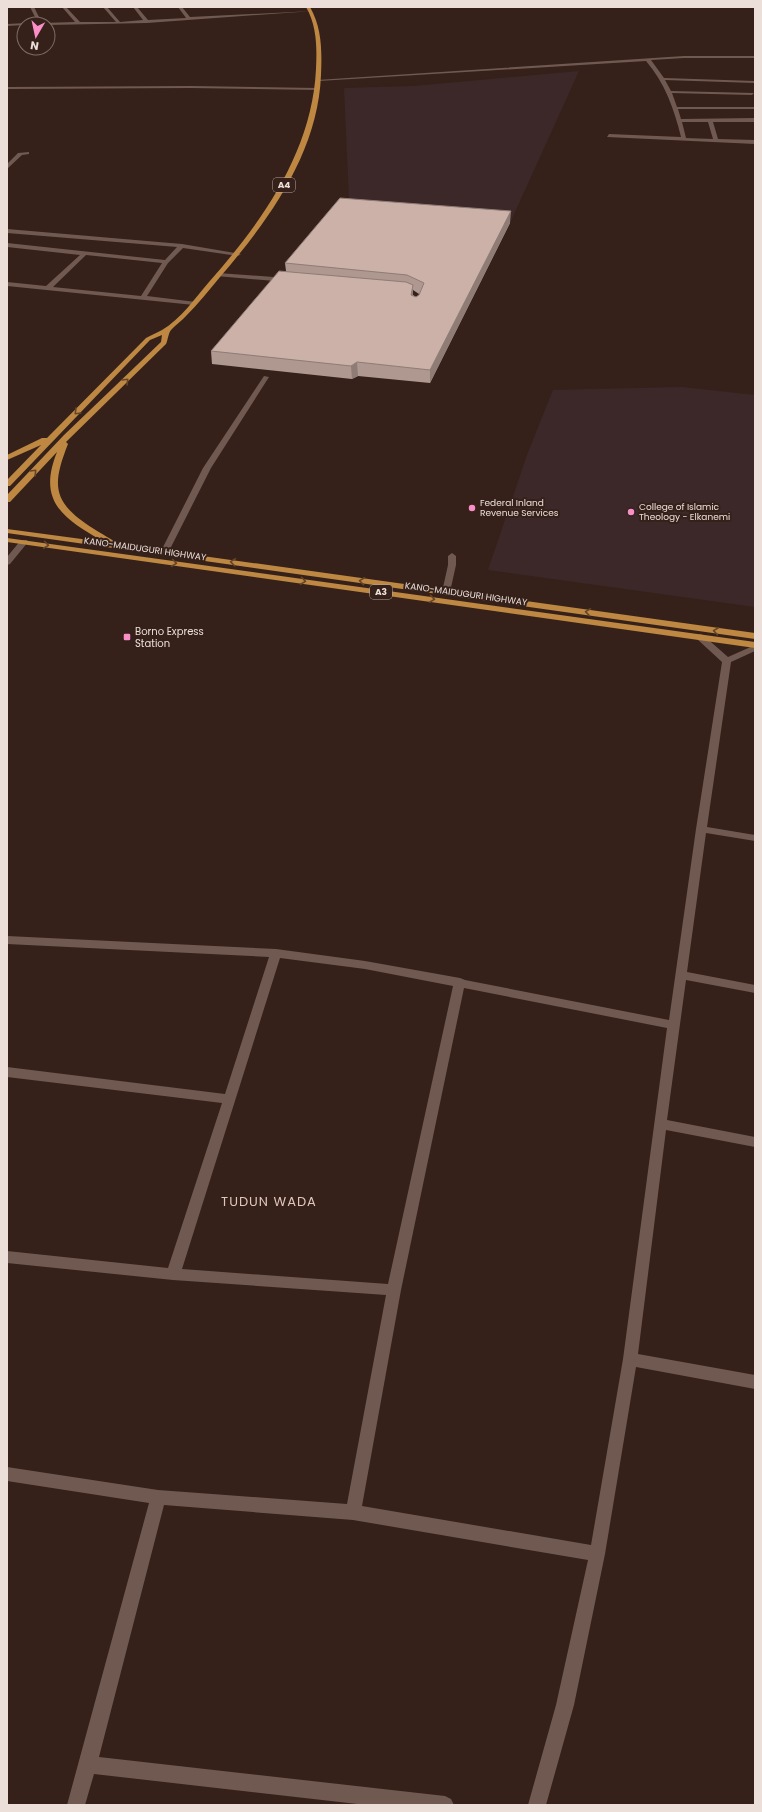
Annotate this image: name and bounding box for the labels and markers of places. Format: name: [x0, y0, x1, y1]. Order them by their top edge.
place label: Federal Inland Revenue Services: [480, 497, 559, 519]
place label: College of Islamic Theology - Elkanemi: [639, 501, 730, 523]
marker: Federal Inland Revenue Services: [467, 503, 477, 513]
marker: College of Islamic Theology - Elkanemi: [626, 507, 636, 517]
place label: Borno Express Station: [135, 624, 204, 651]
marker: Borno Express Station: [122, 632, 132, 642]

